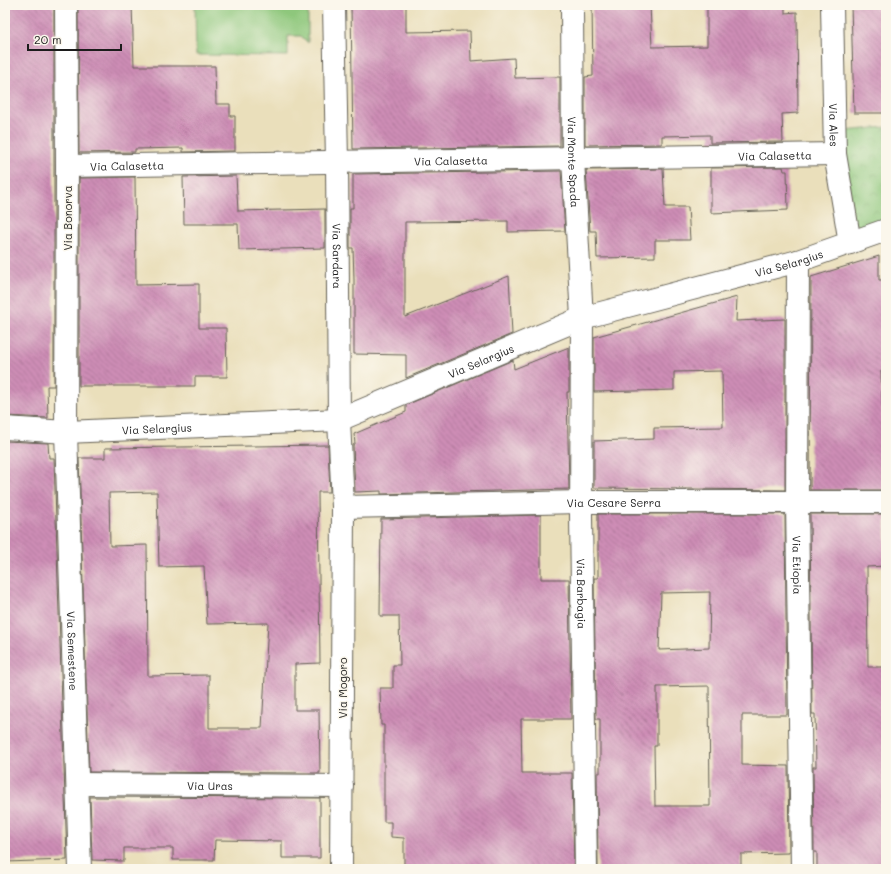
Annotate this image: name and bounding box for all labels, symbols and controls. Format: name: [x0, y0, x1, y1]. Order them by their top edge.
scale bar: [28, 26, 121, 52]
text: 20 m: [34, 31, 62, 47]
street label: Via Ales: [826, 103, 842, 147]
street label: Via Monte Spada: [565, 116, 583, 208]
street label: Via Calasetta: [738, 147, 812, 163]
street label: Via Calasetta: [414, 152, 488, 168]
street label: Via Calasetta: [90, 157, 164, 173]
street label: Via Bonorva: [60, 185, 75, 250]
street label: Via Sardara: [330, 223, 345, 289]
street label: Via Selargius: [753, 245, 825, 280]
street label: Via Selargius: [445, 340, 516, 381]
street label: Via Selargius: [121, 419, 192, 437]
street label: Via Cesare Serra: [567, 494, 661, 510]
street label: Via Etiopia: [790, 535, 806, 595]
street label: Via Barbagia: [574, 558, 590, 629]
street label: Via Semestene: [64, 611, 82, 691]
street label: Via Mogoro: [335, 657, 350, 719]
street label: Via Uras: [187, 777, 233, 793]

